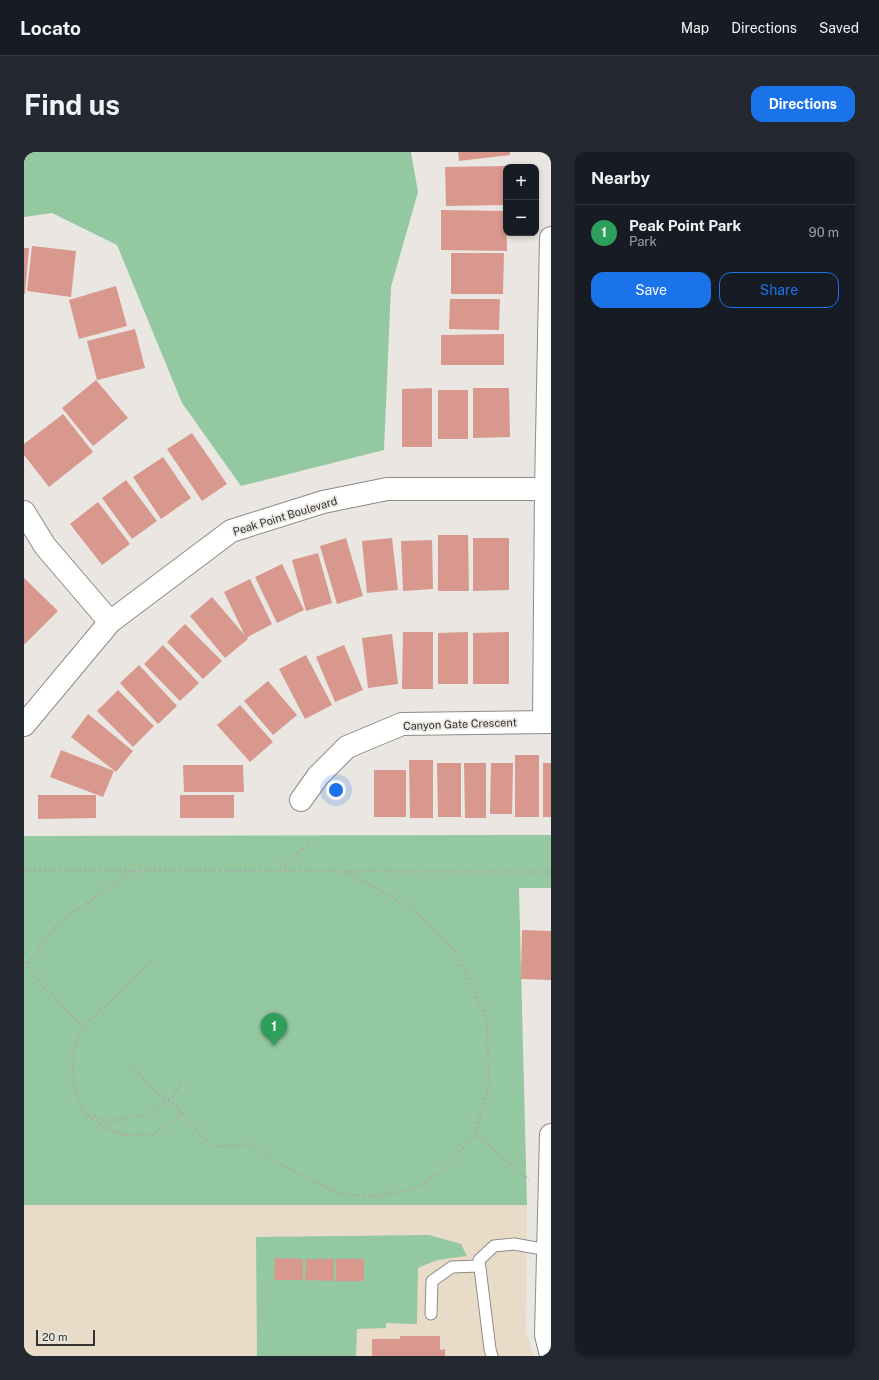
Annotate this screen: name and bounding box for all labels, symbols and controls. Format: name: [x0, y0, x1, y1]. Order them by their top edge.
text: Locato: [20, 17, 81, 39]
text: Map: [681, 20, 709, 36]
text: Directions: [731, 20, 797, 36]
text: Saved: [819, 20, 859, 36]
button: Directions: [751, 86, 855, 122]
text: Find us: [24, 88, 120, 121]
map controls: [503, 164, 539, 236]
button: +: [503, 164, 539, 200]
text: Nearby: [591, 168, 650, 188]
button: −: [503, 200, 539, 236]
text: Peak Point Park: [629, 217, 741, 234]
text: 1: [601, 225, 607, 240]
text: 90 m: [809, 225, 839, 240]
text: Park: [629, 234, 657, 249]
button: Save: [591, 272, 711, 308]
button: Share: [719, 272, 839, 308]
street label: Peak Point Boulevard: [231, 494, 339, 538]
street label: Canyon Gate Crescent: [403, 716, 517, 732]
your location: [326, 780, 346, 800]
pin: 1: [261, 1013, 287, 1046]
scale bar: [36, 1328, 95, 1347]
text: 20 m: [42, 1331, 67, 1343]

